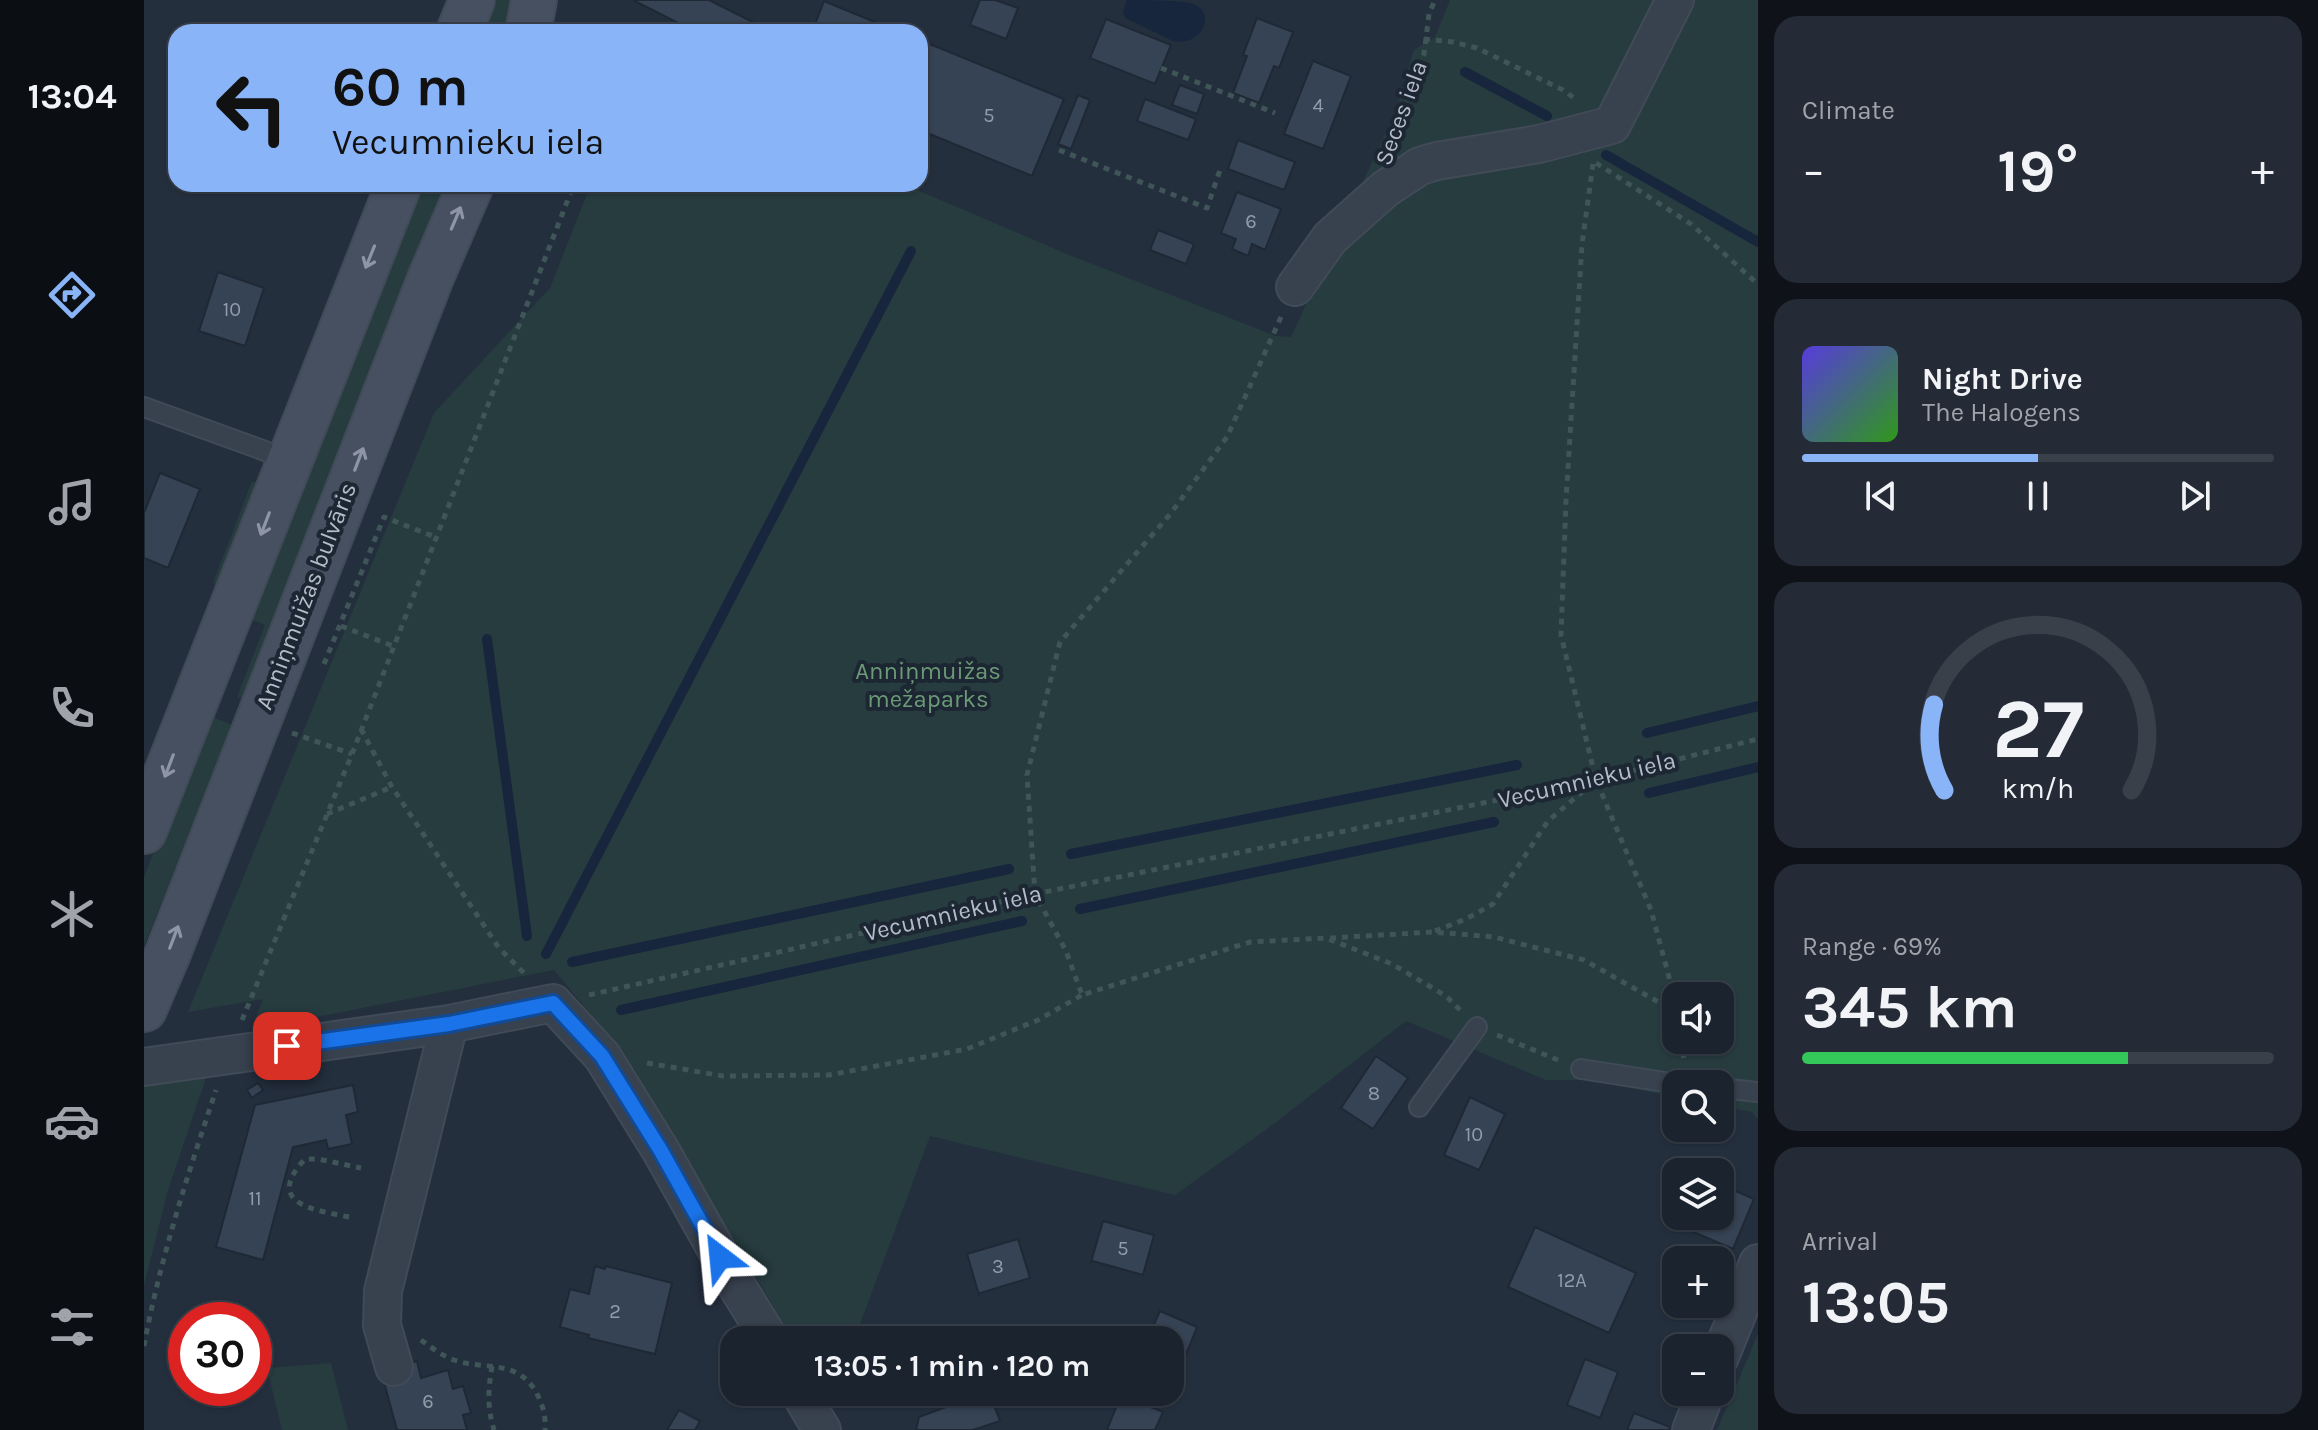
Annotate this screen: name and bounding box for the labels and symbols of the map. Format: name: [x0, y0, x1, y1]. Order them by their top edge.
street label: Seces iela: [1369, 57, 1433, 169]
house number: 4: [1312, 94, 1324, 117]
house number: 5: [983, 104, 995, 127]
one-way arrow: [450, 206, 465, 231]
house number: 6: [1245, 210, 1257, 233]
one-way arrow: [362, 244, 377, 269]
house number: 10: [223, 298, 241, 321]
one-way arrow: [353, 447, 367, 472]
street label: Anniņmuižas bulvāris: [250, 479, 362, 713]
one-way arrow: [256, 511, 271, 536]
park label: Anniņmuižas mežaparks: [855, 657, 1001, 713]
street label: Vecumnieku iela: [1495, 746, 1679, 814]
one-way arrow: [161, 753, 176, 778]
street label: Vecumnieku iela: [861, 879, 1045, 947]
one-way arrow: [168, 925, 182, 949]
pin: [253, 1012, 321, 1080]
house number: 8: [1368, 1082, 1380, 1105]
house number: 10: [1465, 1123, 1483, 1146]
house number: 11: [248, 1187, 262, 1210]
position arrow: [678, 1215, 762, 1299]
house number: 5: [1117, 1237, 1129, 1260]
house number: 3: [992, 1255, 1004, 1278]
house number: 12A: [1557, 1269, 1587, 1292]
house number: 2: [609, 1300, 621, 1323]
speed limit sign: 30: [168, 1302, 272, 1406]
house number: 6: [422, 1390, 434, 1413]

